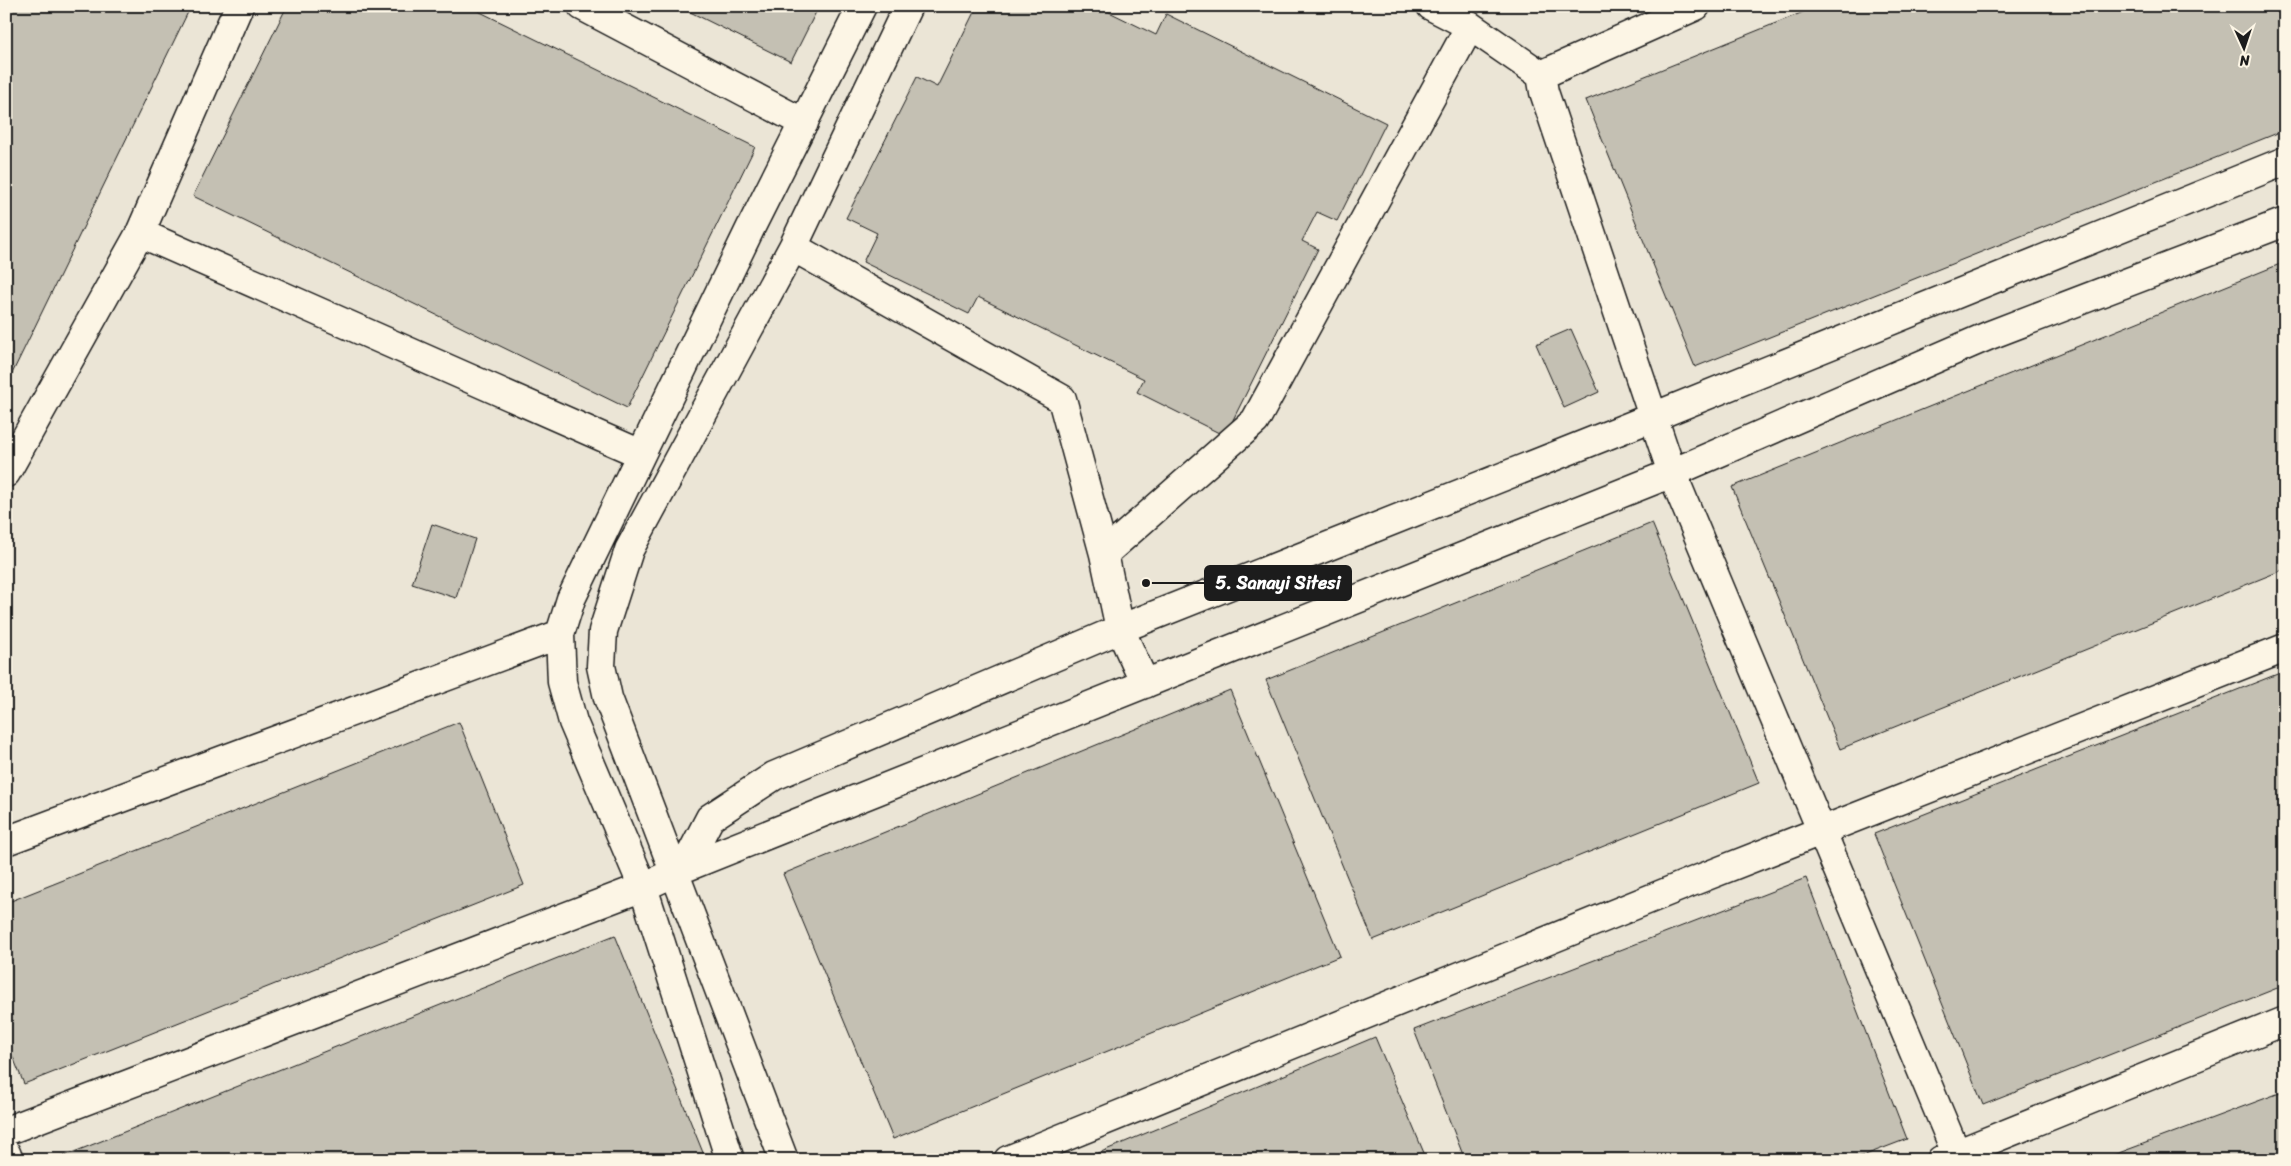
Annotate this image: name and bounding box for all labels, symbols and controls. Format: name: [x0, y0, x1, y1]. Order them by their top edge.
north arrow: [2218, 22, 2268, 72]
text: N: [2239, 48, 2251, 73]
callout: 5. Sanayi Sitesi: [1205, 566, 1351, 600]
text: 5. Sanayi Sitesi: [1215, 567, 1342, 599]

